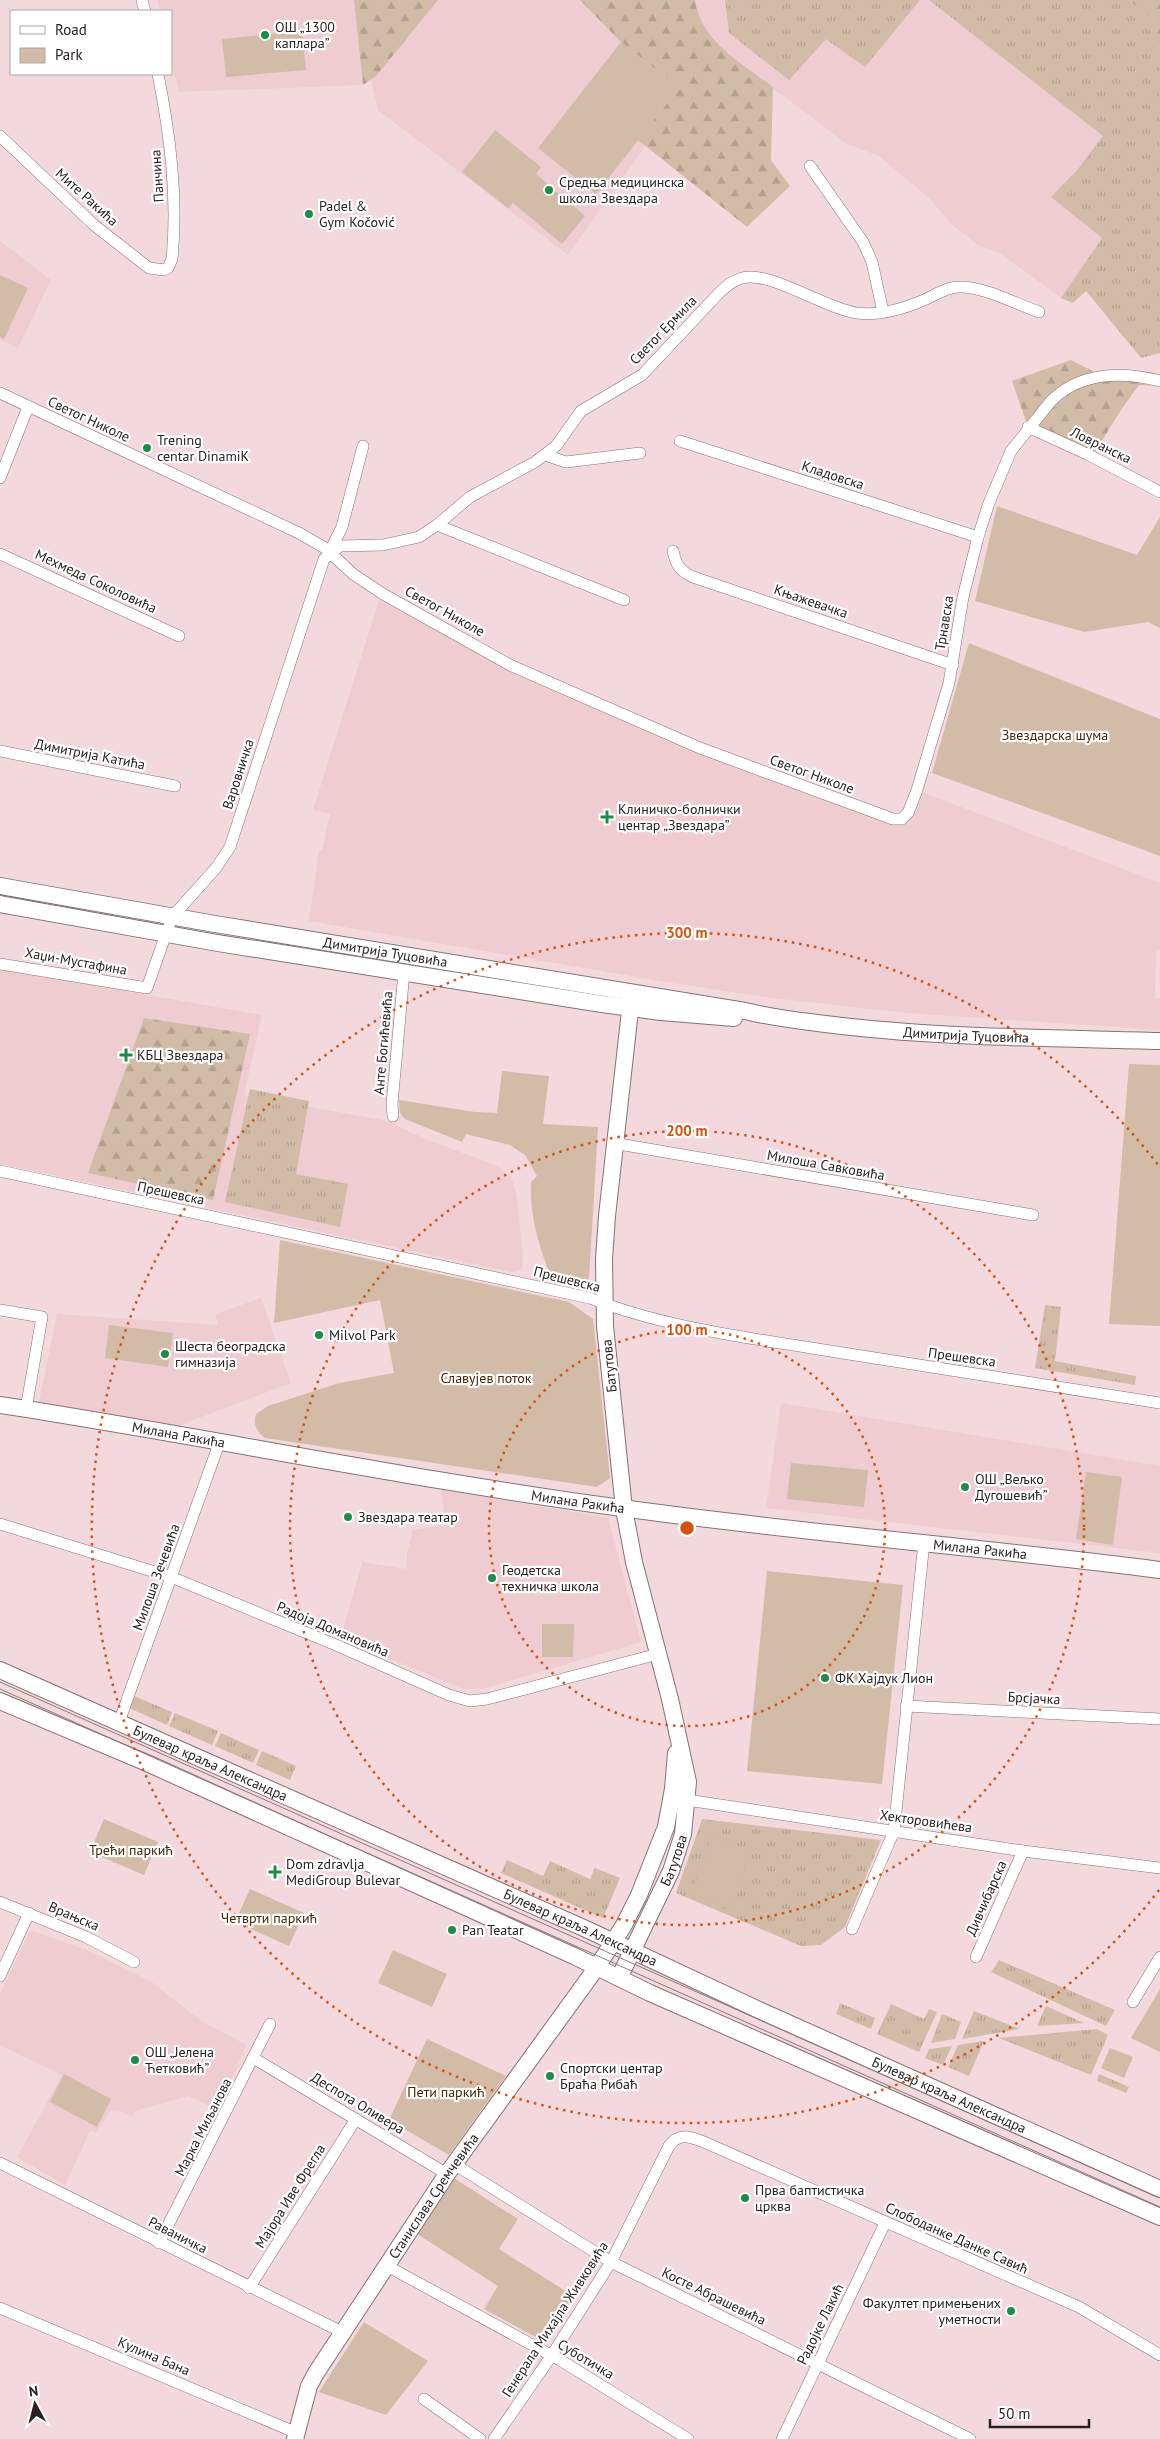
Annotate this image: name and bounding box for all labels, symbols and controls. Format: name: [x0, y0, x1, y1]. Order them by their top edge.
legend: [10, 10, 172, 75]
place label: ОШ „1300 каплара”: [275, 18, 335, 52]
text: Road: [55, 20, 87, 39]
marker: ОШ „1300 каплара”: [259, 29, 271, 41]
text: Park: [55, 45, 83, 64]
street label: Панчина: [146, 149, 168, 203]
street label: Мите Ракића: [52, 164, 122, 230]
place label: Средња медицинска школа Звездара: [559, 173, 684, 207]
marker: Средња медицинска школа Звездара: [543, 184, 555, 196]
place label: Padel & Gym Kočović: [319, 197, 395, 231]
marker: Padel & Gym Kočović: [303, 208, 315, 220]
street label: Светог Ермила: [626, 292, 700, 368]
street label: Светог Николе: [45, 392, 133, 446]
street label: Ловранска: [1067, 422, 1134, 467]
place label: Trening centar DinamiK: [157, 431, 250, 465]
marker: Trening centar DinamiK: [141, 442, 153, 454]
street label: Кладовска: [800, 456, 867, 494]
street label: Мехмеда Соколовића: [32, 545, 160, 617]
street label: Књажевачка: [772, 580, 850, 622]
street label: Светог Николе: [402, 582, 488, 640]
street label: Трнавска: [931, 594, 957, 652]
park label: Звездарска шума: [1002, 726, 1108, 744]
street label: Димитрија Катића: [33, 734, 147, 774]
street label: Варовничка: [218, 737, 258, 811]
street label: Светог Николе: [767, 750, 857, 798]
place label: Клиничко-болнички центар „Звездара”: [618, 800, 741, 834]
marker: Клиничко-болнички центар „Звездара”: [600, 810, 614, 824]
text: 300 m: [666, 923, 708, 942]
street label: Димитрија Туцовића: [322, 933, 449, 971]
street label: Хаџи-Мустафина: [23, 943, 129, 979]
street label: Анте Богићевића: [370, 990, 397, 1096]
street label: Димитрија Туцовића: [903, 1023, 1029, 1047]
place label: КБЦ Звездара: [137, 1046, 224, 1064]
marker: КБЦ Звездара: [119, 1048, 133, 1062]
text: 200 m: [666, 1121, 708, 1140]
street label: Милоша Савковића: [766, 1146, 886, 1184]
street label: Прешевска: [136, 1177, 206, 1209]
street label: Прешевска: [532, 1262, 602, 1296]
text: 100 m: [666, 1320, 708, 1339]
place label: Milvol Park: [329, 1326, 396, 1344]
marker: Milvol Park: [313, 1329, 325, 1341]
place label: Шеста београдска гимназија: [175, 1337, 286, 1371]
street label: Батутова: [597, 1338, 621, 1394]
street label: Прешевска: [927, 1343, 997, 1371]
marker: Шеста београдска гимназија: [159, 1348, 171, 1360]
park label: Славујев поток: [441, 1369, 532, 1387]
street label: Милана Ракића: [131, 1418, 227, 1452]
place label: ОШ „Вељко Дугошевић”: [975, 1470, 1048, 1504]
marker: ОШ „Вељко Дугошевић”: [959, 1481, 971, 1493]
street label: Милана Ракића: [530, 1486, 626, 1517]
place label: Звездара театар: [358, 1508, 458, 1526]
marker: Звездара театар: [342, 1511, 354, 1523]
centre of rings: [678, 1519, 696, 1537]
street label: Милоша Зечевића: [128, 1521, 184, 1633]
street label: Милана Ракића: [932, 1535, 1028, 1563]
place label: Геодетска техничка школа: [502, 1561, 599, 1595]
marker: Геодетска техничка школа: [486, 1572, 498, 1584]
street label: Радоја Домановића: [274, 1597, 392, 1661]
place label: ФК Хајдук Лион: [835, 1669, 933, 1687]
marker: ФК Хајдук Лион: [819, 1672, 831, 1684]
street label: Брсјачка: [1007, 1688, 1061, 1708]
street label: Булевар краља Александра: [130, 1721, 290, 1805]
street label: Хекторовићева: [879, 1806, 973, 1836]
street label: Батутова: [656, 1832, 691, 1889]
park label: Трећи паркић: [89, 1841, 173, 1859]
place label: Dom zdravlja MediGroup Bulevar: [286, 1855, 400, 1889]
street label: Дивчибарска: [961, 1858, 1011, 1938]
marker: Dom zdravlja MediGroup Bulevar: [268, 1865, 282, 1879]
street label: Булевар краља Александра: [501, 1885, 660, 1970]
street label: Врањска: [46, 1897, 102, 1935]
park label: Четврти паркић: [221, 1909, 317, 1927]
place label: Pan Teatar: [462, 1921, 524, 1939]
marker: Pan Teatar: [446, 1924, 458, 1936]
place label: ОШ „Јелена Ћетковић”: [145, 2043, 214, 2077]
street label: Булевар краља Александра: [869, 2053, 1029, 2137]
marker: ОШ „Јелена Ћетковић”: [129, 2054, 141, 2066]
place label: Спортски центар Браћа Рибаћ: [560, 2059, 663, 2093]
street label: Деспота Оливера: [308, 2068, 408, 2138]
marker: Спортски центар Браћа Рибаћ: [544, 2070, 556, 2082]
street label: Марка Миљанова: [170, 2075, 236, 2179]
park label: Пети паркић: [407, 2083, 485, 2101]
street label: Станислава Сремчевића: [385, 2130, 483, 2262]
street label: Мајора Иве Фрегла: [251, 2141, 329, 2251]
place label: Прва баптистичка црква: [755, 2181, 864, 2215]
marker: Прва баптистичка црква: [739, 2192, 751, 2204]
street label: Слободанке Данке Савић: [883, 2198, 1031, 2278]
street label: Раваничка: [145, 2212, 211, 2258]
street label: Генерала Михајла Живковића: [498, 2238, 612, 2400]
street label: Косте Абрашевића: [659, 2263, 769, 2329]
street label: Радојке Лакић: [793, 2280, 847, 2368]
place label: Факултет примењених уметности: [863, 2294, 1001, 2328]
marker: Факултет примењених уметности: [1005, 2305, 1017, 2317]
street label: Кулина Бана: [115, 2333, 193, 2379]
street label: Суботичка: [554, 2335, 618, 2383]
north arrow: [10, 2379, 60, 2429]
text: N: [28, 2382, 39, 2401]
scale bar: [990, 2396, 1089, 2428]
text: 50 m: [998, 2404, 1031, 2423]

